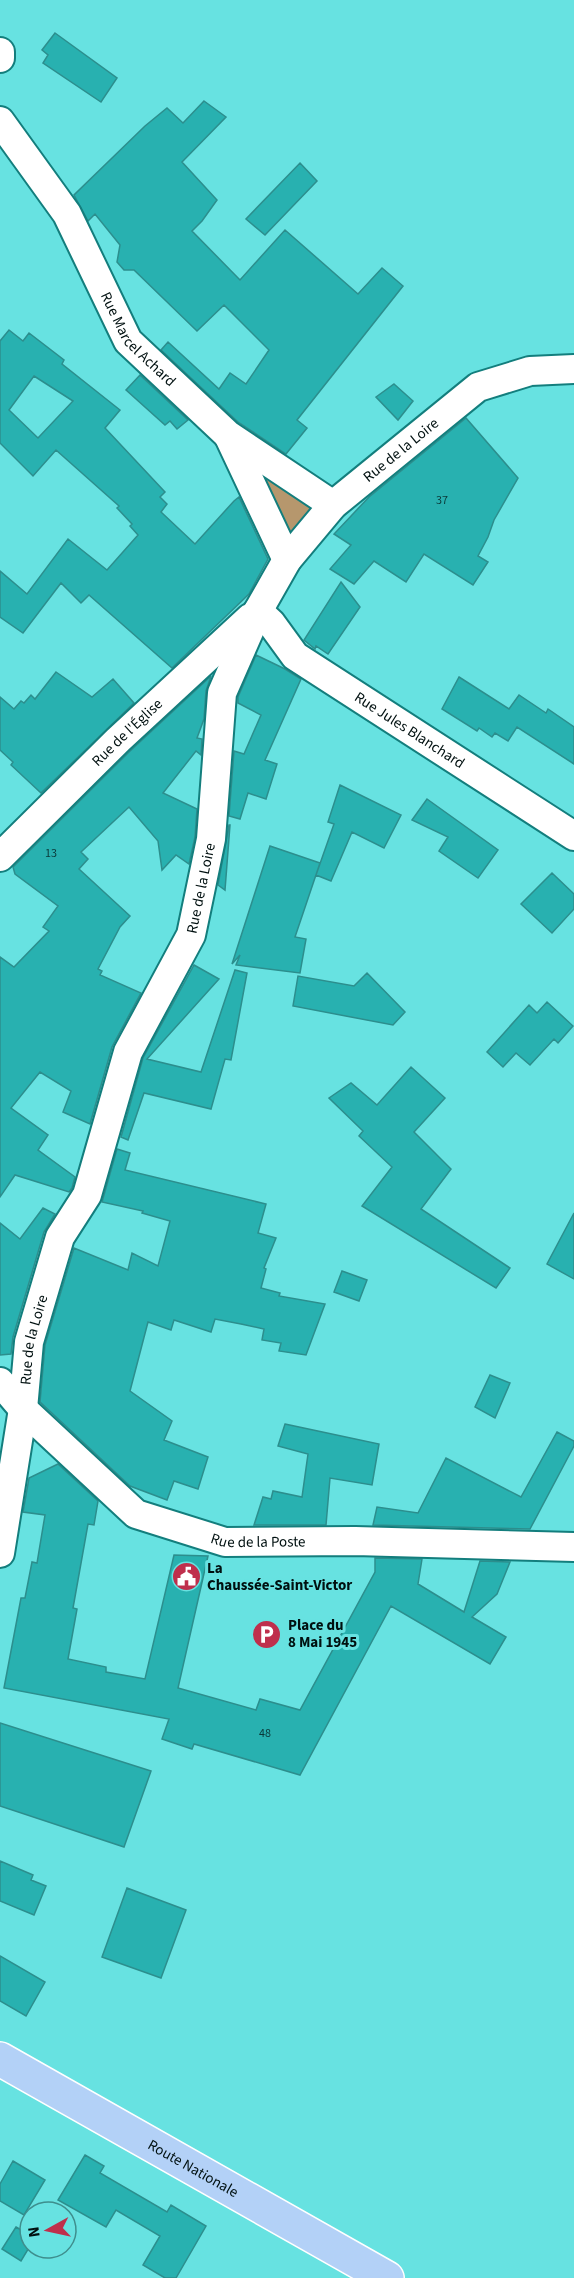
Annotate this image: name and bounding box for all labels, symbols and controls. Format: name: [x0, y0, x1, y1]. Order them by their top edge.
street label: Rue Marcel Achard: [95, 289, 180, 392]
street label: Rue de la Loire: [359, 413, 443, 487]
house number: 37: [436, 492, 448, 509]
street label: Rue Jules Blanchard: [350, 687, 469, 774]
street label: Rue de l'Église: [87, 694, 167, 771]
street label: Rue de la Loire: [182, 841, 221, 935]
house number: 13: [45, 845, 57, 862]
street label: Rue de la Loire: [15, 1292, 53, 1386]
street label: Rue de la Poste: [208, 1528, 306, 1553]
place label: La Chaussée-Saint-Victor: [207, 1558, 352, 1596]
public building icon: La Chaussée-Saint-Victor: [170, 1561, 202, 1593]
place label: Place du 8 Mai 1945: [288, 1615, 357, 1653]
parking icon: Place du 8 Mai 1945: [251, 1618, 283, 1650]
house number: 48: [259, 1725, 271, 1742]
street label: Route Nationale: [144, 2135, 242, 2203]
north arrow: [18, 2200, 78, 2260]
text: N: [23, 2225, 46, 2239]

